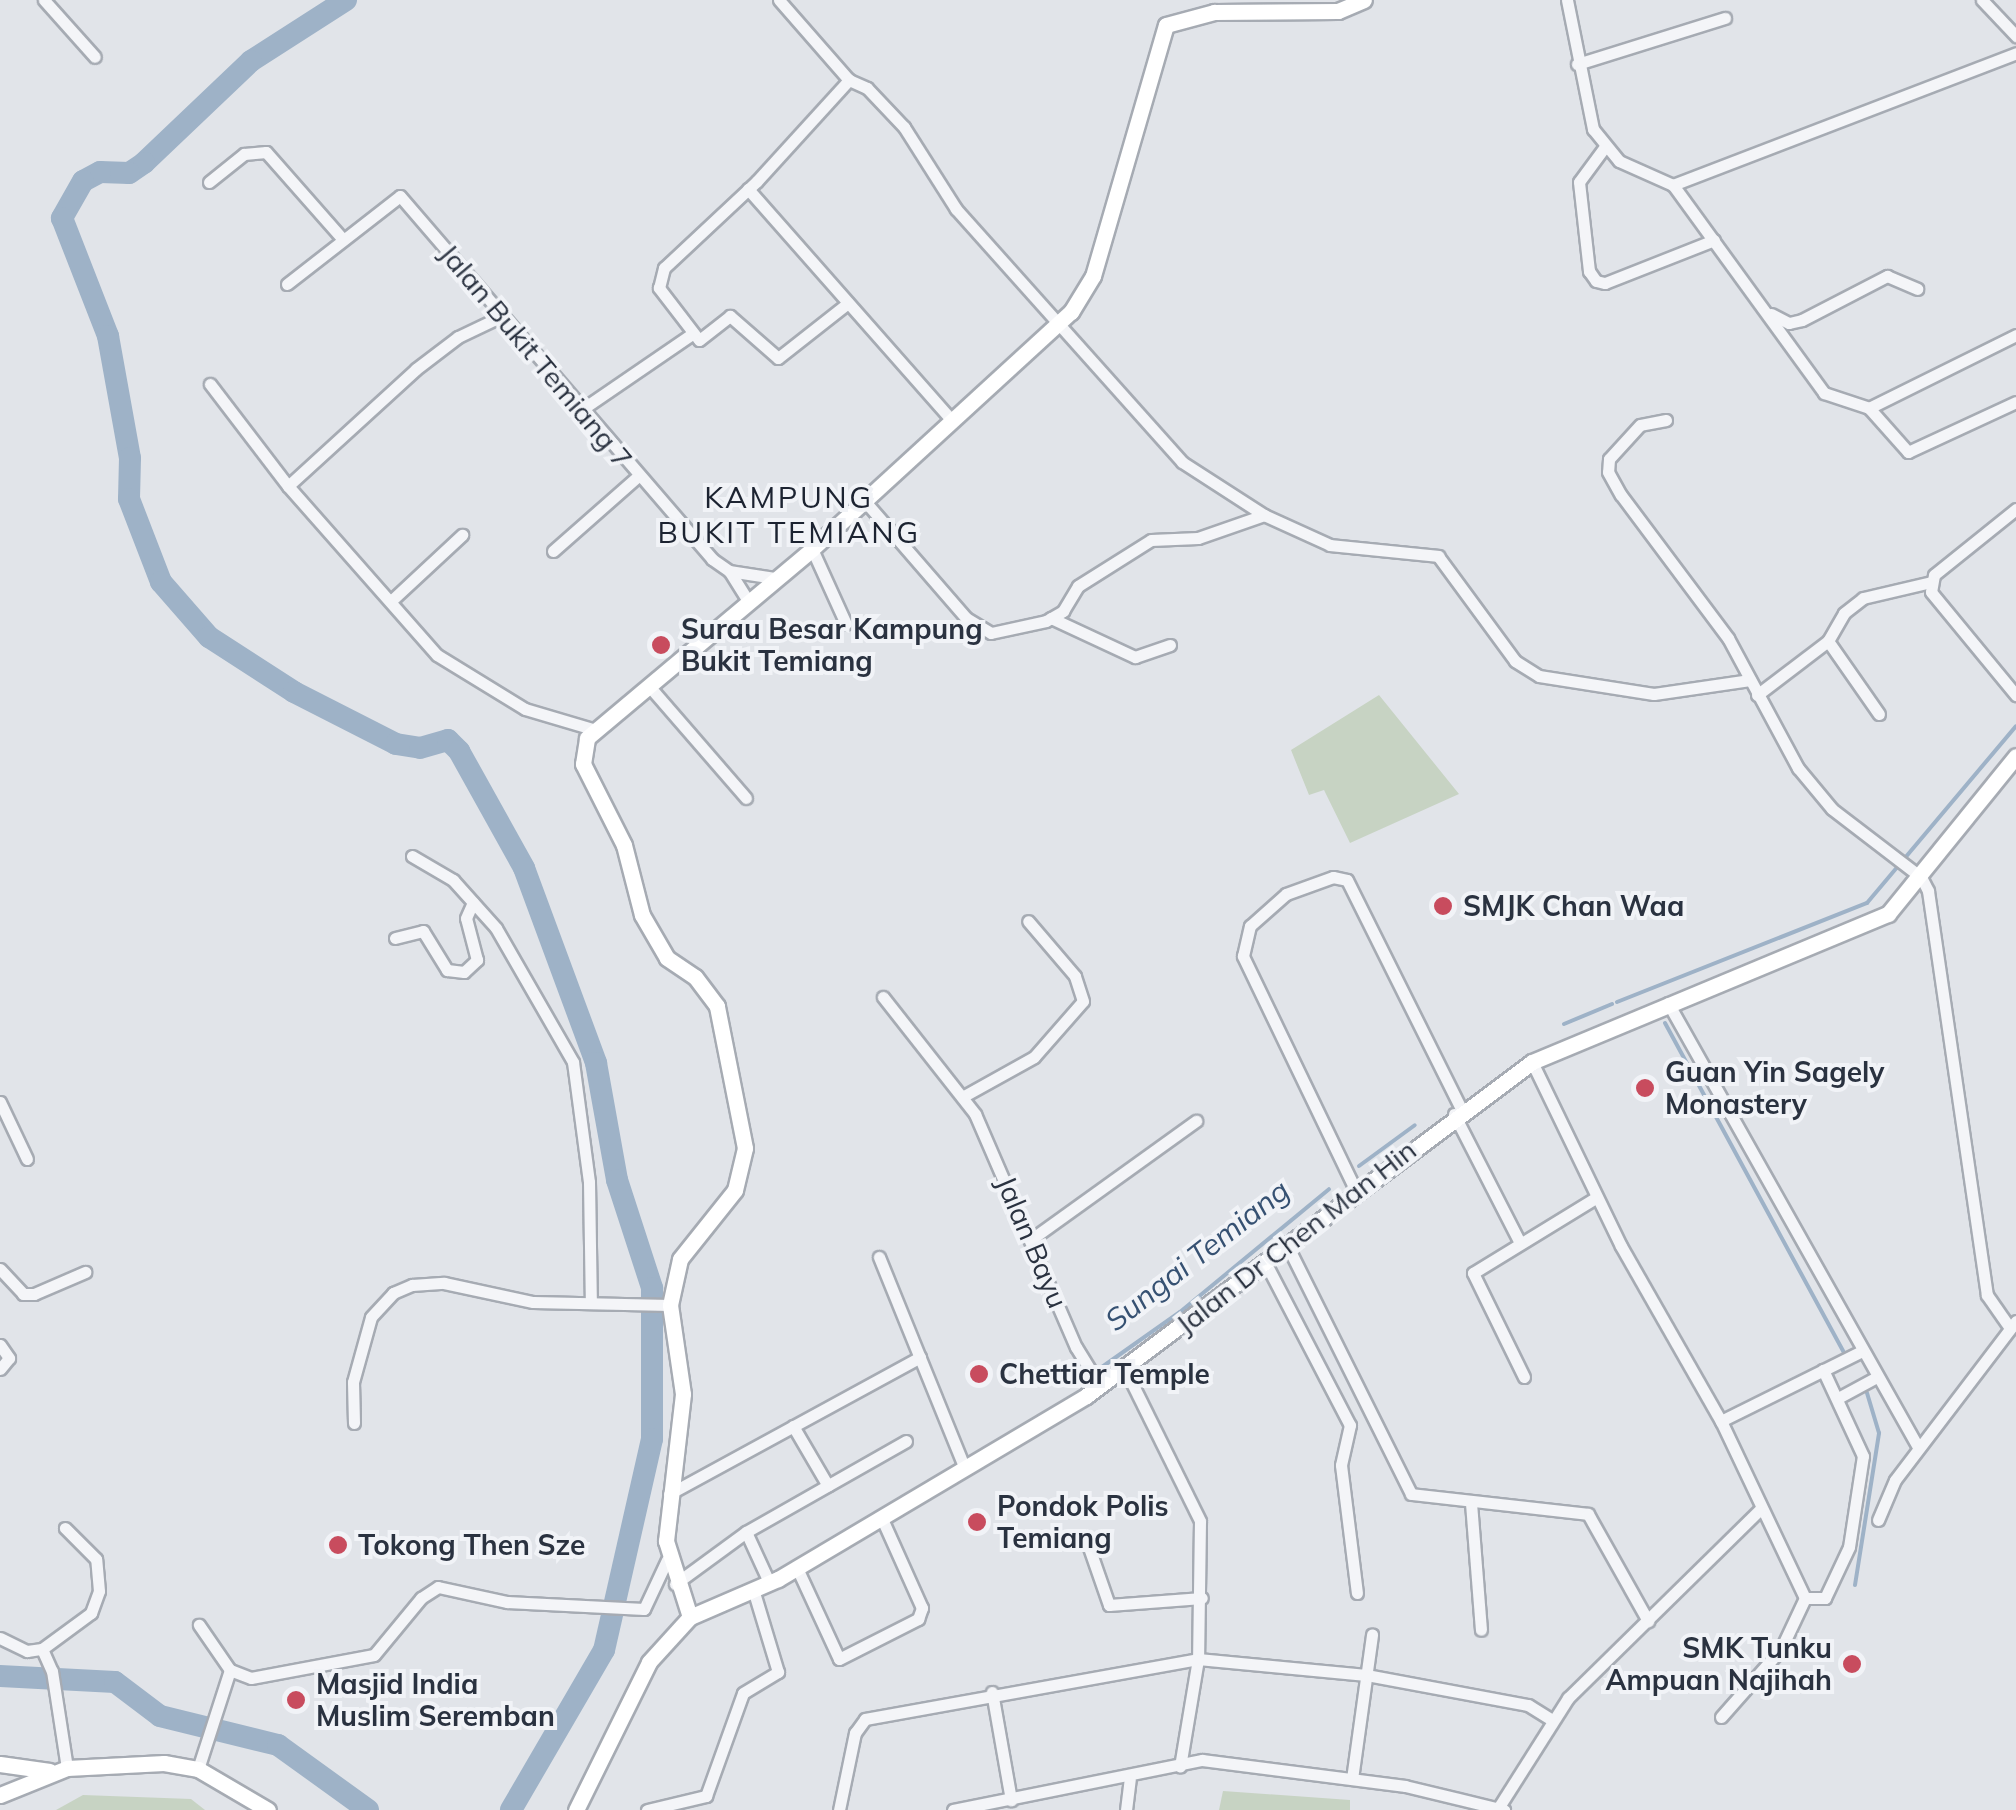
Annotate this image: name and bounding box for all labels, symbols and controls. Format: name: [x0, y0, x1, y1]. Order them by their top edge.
street label: Jalan Bukit Temiang 7: [432, 237, 640, 475]
district label: KAMPUNG BUKIT TEMIANG: [657, 479, 921, 550]
place label: Surau Besar Kampung Bukit Temiang: [681, 612, 983, 678]
marker: Surau Besar Kampung Bukit Temiang: [650, 634, 672, 656]
place label: SMJK Chan Waa: [1463, 889, 1684, 923]
marker: SMJK Chan Waa: [1432, 895, 1454, 917]
place label: Guan Yin Sagely Monastery: [1665, 1055, 1884, 1121]
marker: Guan Yin Sagely Monastery: [1634, 1077, 1656, 1099]
street label: Jalan Dr Chen Man Hin: [1169, 1133, 1423, 1341]
street label: Jalan Bayu: [989, 1171, 1075, 1313]
water label: Sungai Temiang: [1098, 1172, 1296, 1338]
place label: Chettiar Temple: [999, 1357, 1210, 1391]
marker: Chettiar Temple: [968, 1363, 990, 1385]
place label: Pondok Polis Temiang: [997, 1489, 1169, 1555]
marker: Pondok Polis Temiang: [966, 1511, 988, 1533]
place label: Tokong Then Sze: [358, 1528, 585, 1562]
marker: Tokong Then Sze: [327, 1534, 349, 1556]
place label: SMK Tunku Ampuan Najihah: [1606, 1631, 1832, 1697]
marker: SMK Tunku Ampuan Najihah: [1841, 1653, 1863, 1675]
place label: Masjid India Muslim Seremban: [316, 1667, 555, 1733]
marker: Masjid India Muslim Seremban: [285, 1689, 307, 1711]

